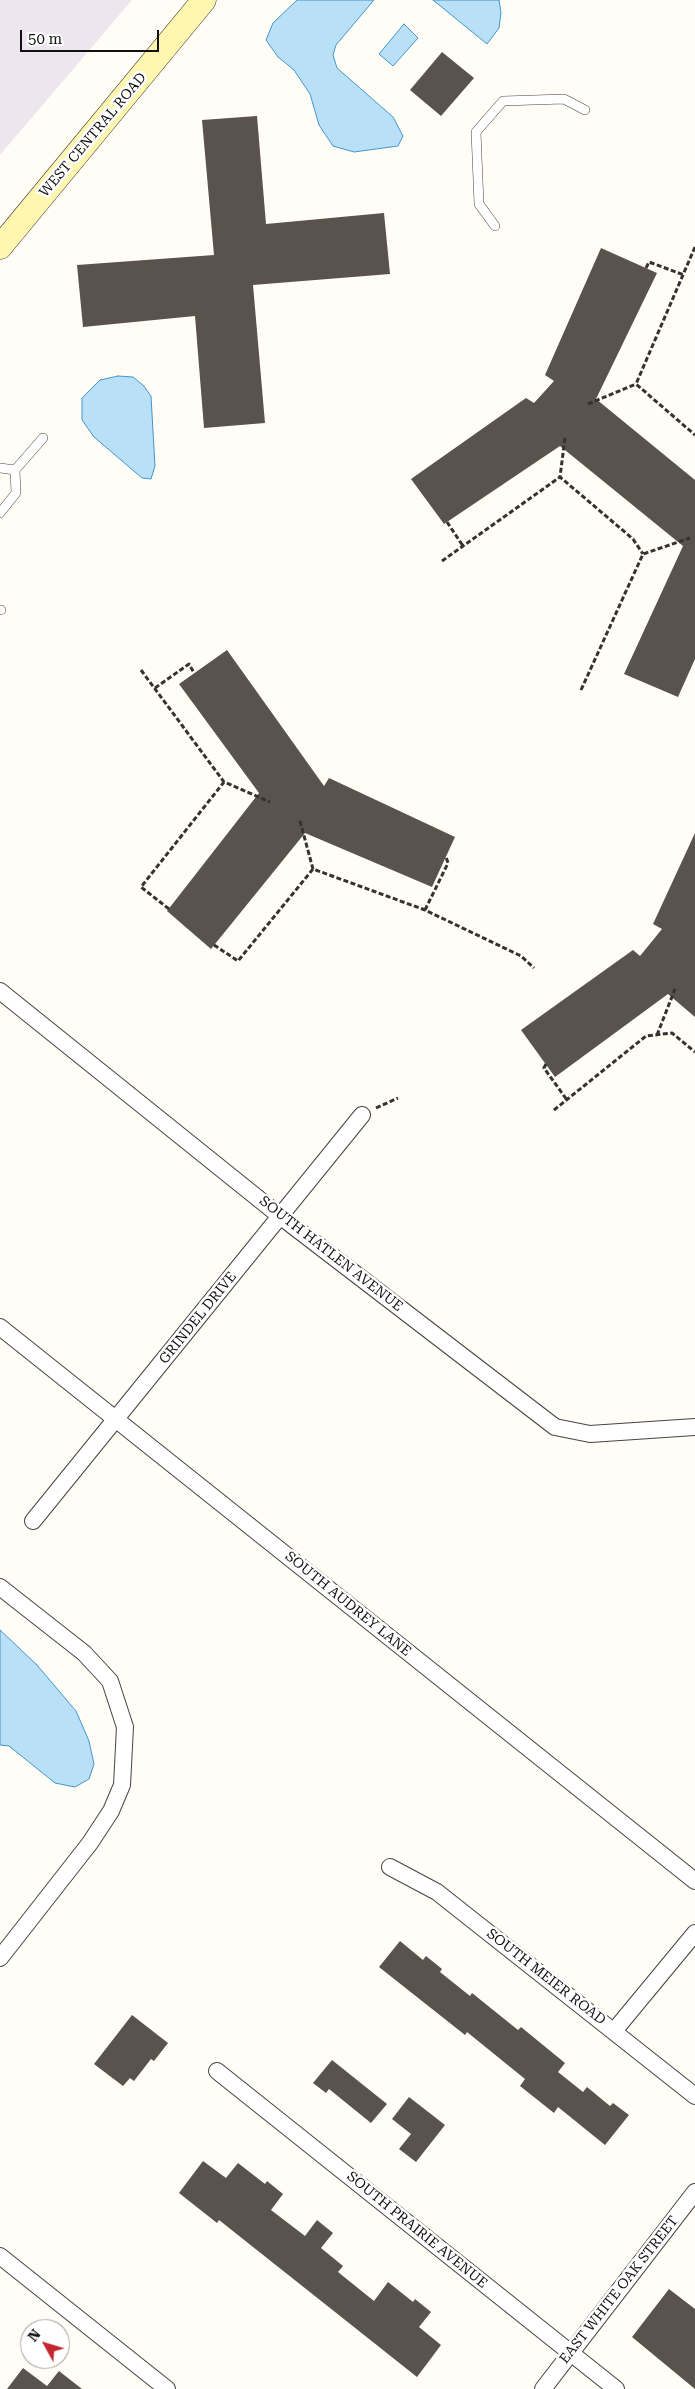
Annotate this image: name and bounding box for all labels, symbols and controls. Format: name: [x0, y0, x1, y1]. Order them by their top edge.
scale bar: [22, 20, 161, 52]
text: 50 m: [28, 30, 62, 48]
street label: WEST CENTRAL ROAD: [36, 69, 150, 201]
street label: SOUTH HATLEN AVENUE: [256, 1193, 406, 1315]
street label: GRINDEL DRIVE: [156, 1269, 240, 1367]
street label: SOUTH AUDREY LANE: [282, 1548, 414, 1660]
street label: SOUTH MEIER ROAD: [483, 1925, 609, 2029]
street label: SOUTH PRAIRIE AVENUE: [343, 2168, 491, 2292]
street label: EAST WHITE OAK STREET: [556, 2213, 682, 2367]
north arrow: [20, 2319, 70, 2369]
text: N: [25, 2326, 44, 2344]

